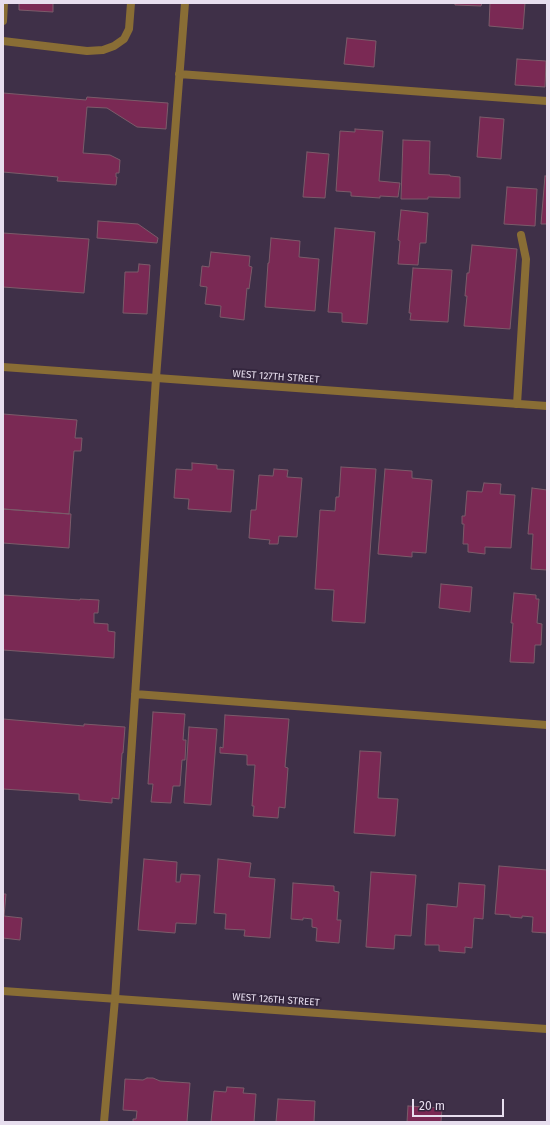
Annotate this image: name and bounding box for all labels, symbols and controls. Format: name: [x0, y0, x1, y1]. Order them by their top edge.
street label: WEST 127TH STREET: [232, 368, 320, 386]
street label: WEST 126TH STREET: [232, 991, 320, 1009]
scale bar: [414, 1091, 506, 1117]
text: 20 m: [419, 1099, 445, 1113]

